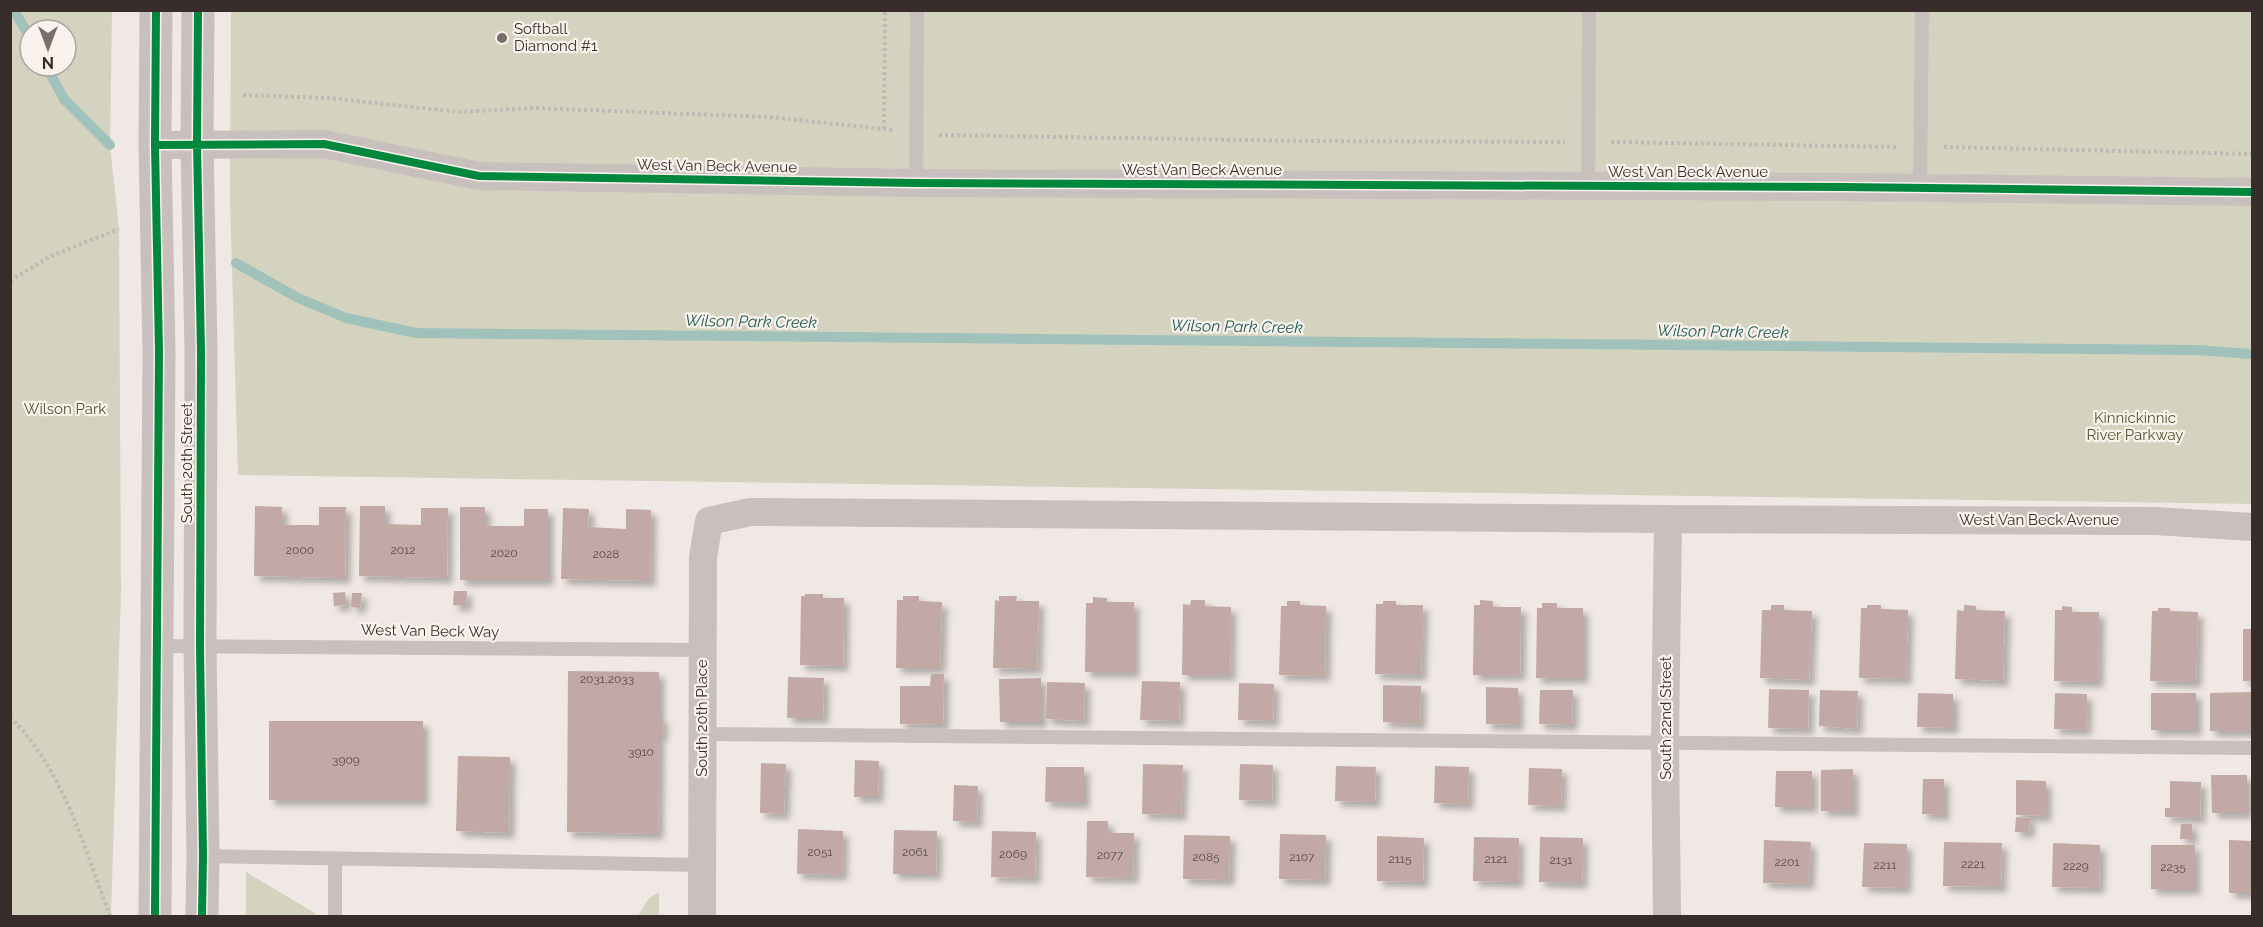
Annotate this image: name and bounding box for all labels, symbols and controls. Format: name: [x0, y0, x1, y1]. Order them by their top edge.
north arrow: [18, 18, 78, 78]
place label: Softball Diamond #1: [514, 20, 598, 55]
marker: Softball Diamond #1: [495, 31, 509, 45]
text: N: [42, 53, 54, 72]
street label: West Van Beck Avenue: [637, 156, 797, 176]
street label: West Van Beck Avenue: [1122, 161, 1282, 179]
street label: West Van Beck Avenue: [1608, 163, 1768, 181]
water label: Wilson Park Creek: [685, 311, 817, 332]
water label: Wilson Park Creek: [1171, 316, 1303, 337]
water label: Wilson Park Creek: [1657, 321, 1789, 342]
park label: Wilson Park: [24, 400, 106, 418]
street label: South 20th Street: [178, 403, 196, 523]
park label: Kinnickinnic River Parkway: [2087, 409, 2183, 444]
street label: West Van Beck Avenue: [1959, 511, 2119, 529]
house number: 2000: [286, 543, 314, 557]
house number: 2012: [391, 543, 415, 557]
house number: 2020: [490, 546, 518, 560]
house number: 2028: [593, 547, 619, 561]
street label: West Van Beck Way: [361, 621, 499, 641]
street label: South 22nd Street: [1657, 656, 1675, 780]
street label: South 20th Place: [693, 659, 711, 777]
house number: 2031,2033: [580, 672, 634, 686]
house number: 3910: [628, 745, 654, 759]
house number: 3909: [332, 753, 360, 767]
house number: 2051: [807, 845, 833, 859]
house number: 2061: [902, 845, 928, 859]
house number: 2069: [999, 847, 1027, 861]
house number: 2077: [1097, 848, 1124, 862]
house number: 2085: [1192, 850, 1220, 864]
house number: 2107: [1289, 850, 1315, 864]
house number: 2115: [1388, 852, 1412, 866]
house number: 2121: [1485, 852, 1507, 866]
house number: 2131: [1550, 853, 1572, 867]
house number: 2201: [1775, 855, 1799, 869]
house number: 2221: [1961, 857, 1985, 871]
house number: 2211: [1874, 858, 1896, 872]
house number: 2229: [2063, 859, 2089, 873]
house number: 2235: [2160, 860, 2186, 874]

